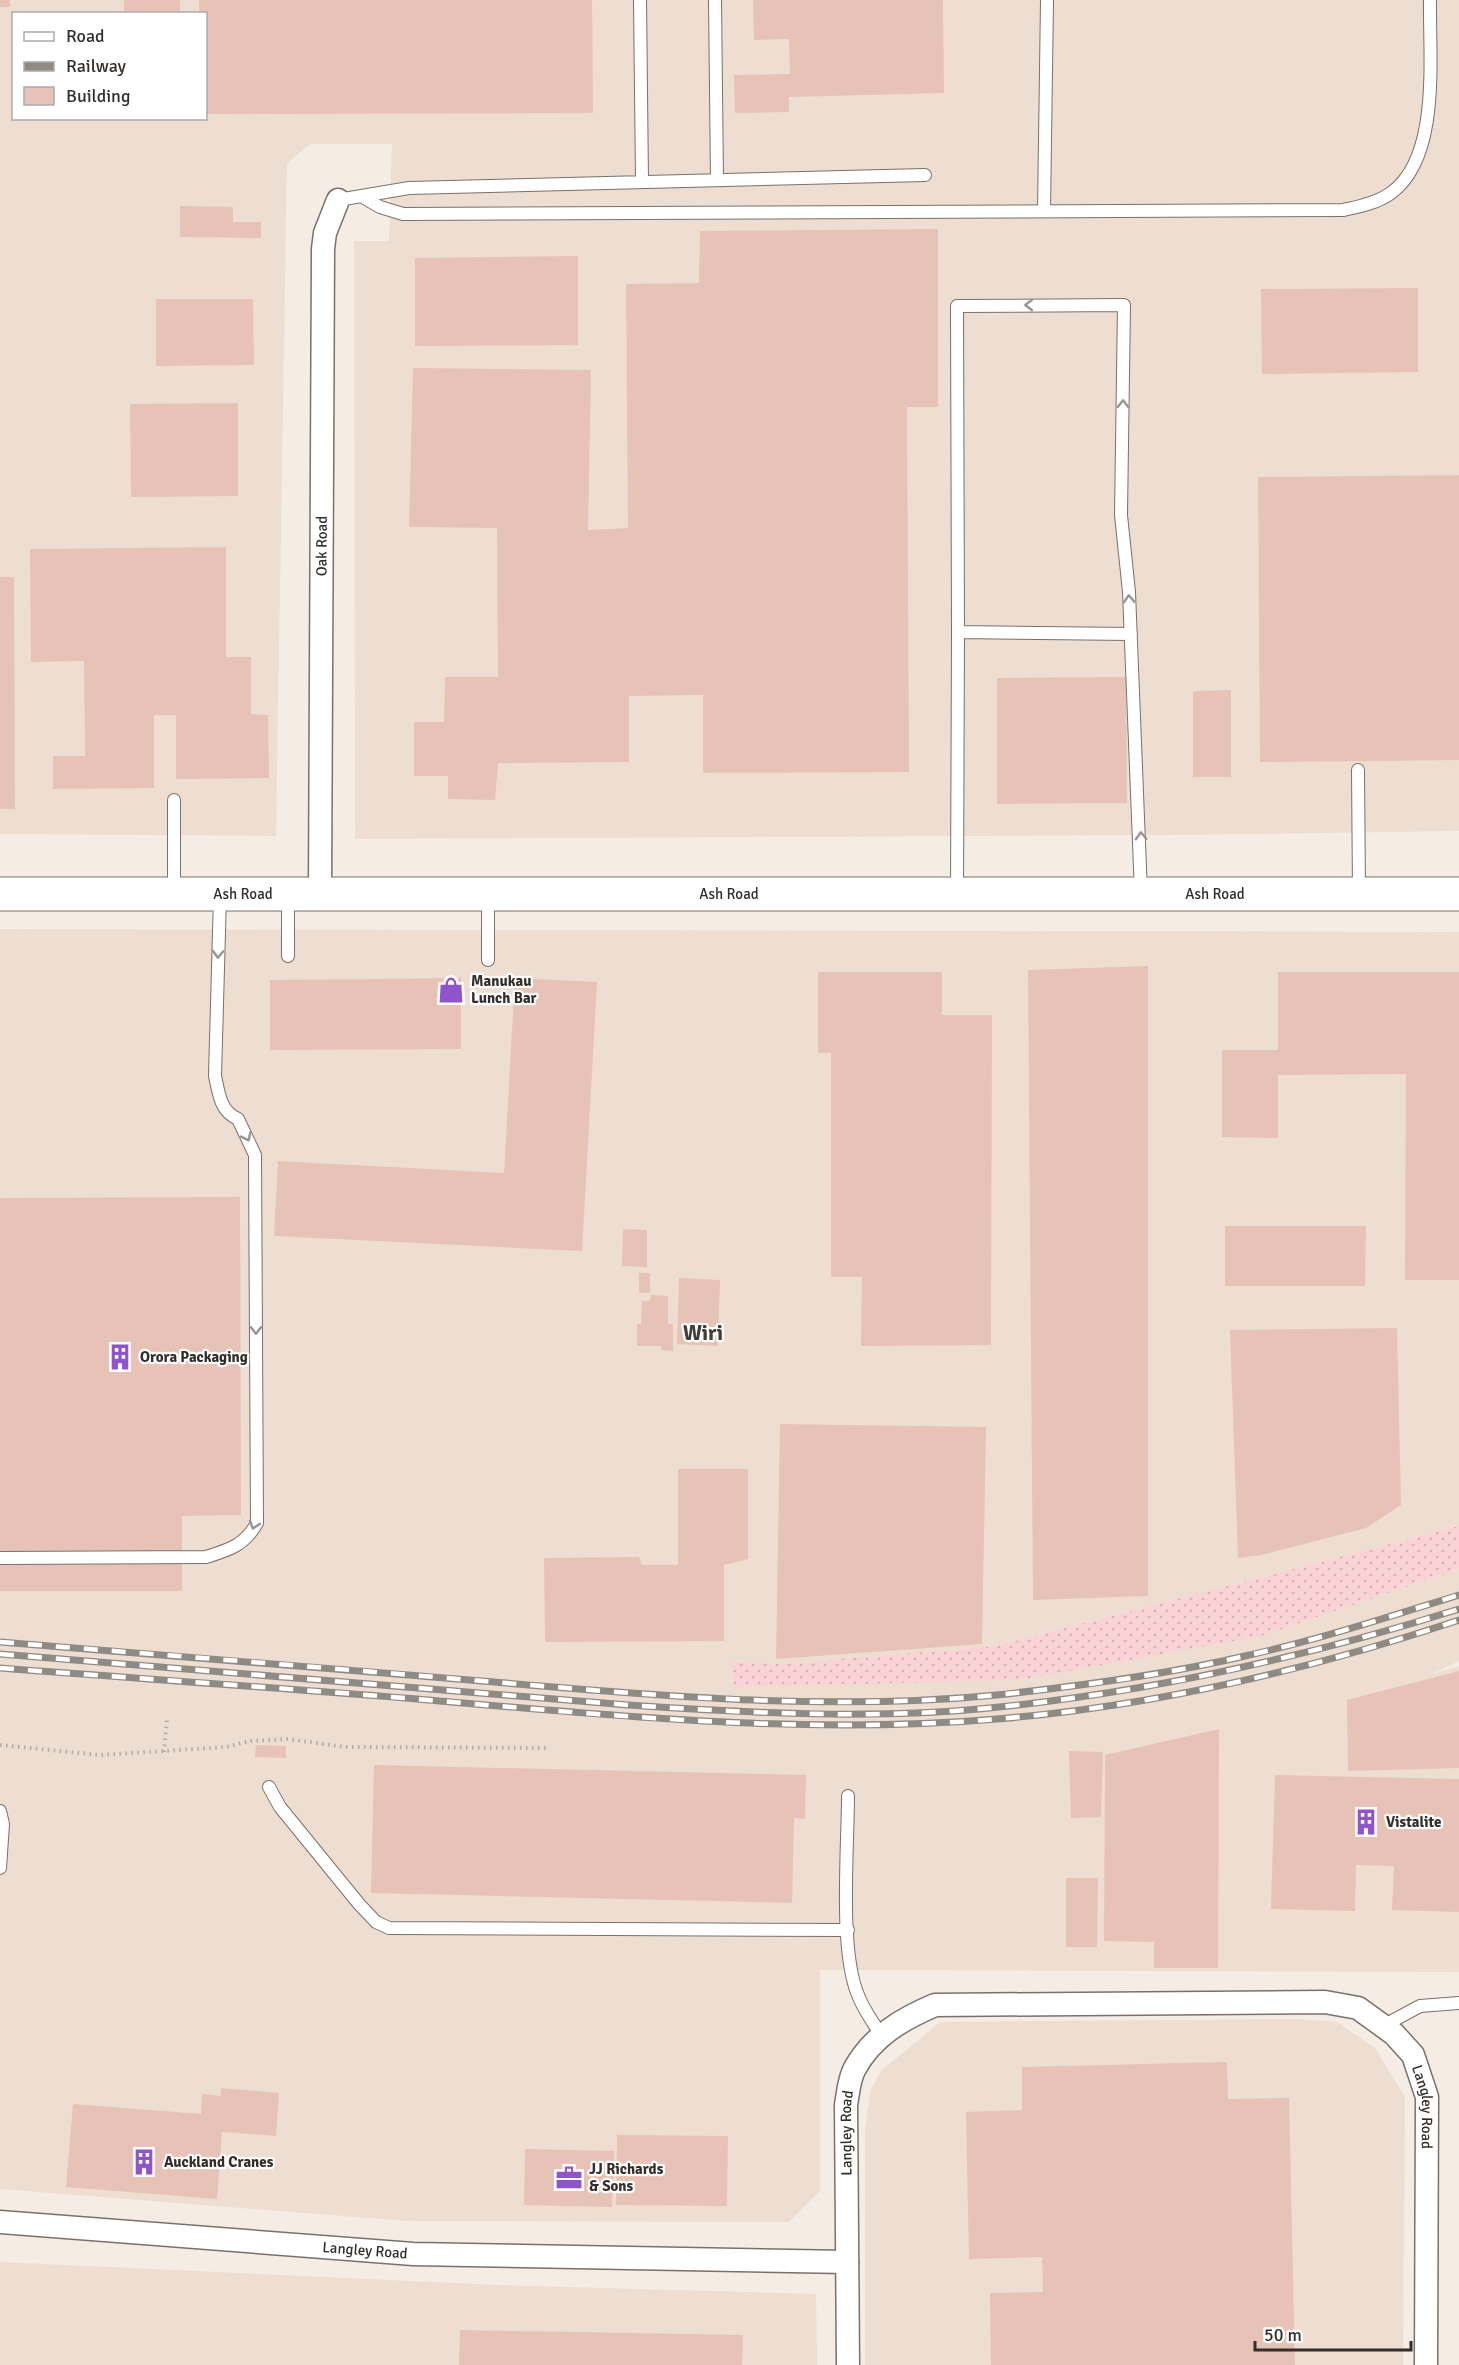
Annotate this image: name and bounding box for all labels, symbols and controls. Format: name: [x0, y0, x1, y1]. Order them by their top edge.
legend: [12, 12, 207, 120]
text: Road: [66, 25, 105, 47]
text: Railway: [66, 55, 127, 77]
text: Building: [66, 85, 130, 107]
one-way arrow: [1024, 299, 1033, 311]
one-way arrow: [1117, 400, 1129, 409]
street label: Oak Road: [312, 516, 331, 576]
one-way arrow: [1123, 595, 1136, 604]
one-way arrow: [1134, 831, 1147, 840]
street label: Ash Road: [213, 885, 273, 903]
street label: Ash Road: [699, 885, 759, 903]
street label: Ash Road: [1185, 885, 1245, 903]
one-way arrow: [212, 949, 225, 958]
place label: Manukau Lunch Bar: [471, 972, 537, 1007]
shop icon: Manukau Lunch Bar: [436, 975, 466, 1005]
one-way arrow: [239, 1131, 251, 1142]
district label: Wiri: [683, 1320, 723, 1346]
one-way arrow: [250, 1326, 262, 1335]
building icon: Orora Packaging: [105, 1342, 135, 1372]
place label: Orora Packaging: [140, 1348, 248, 1366]
one-way arrow: [249, 1519, 261, 1529]
building icon: Vistalite: [1351, 1807, 1381, 1837]
place label: Vistalite: [1386, 1813, 1441, 1831]
street label: Langley Road: [1408, 2063, 1436, 2149]
street label: Langley Road: [837, 2089, 857, 2176]
building icon: Auckland Cranes: [129, 2147, 159, 2177]
place label: Auckland Cranes: [164, 2153, 274, 2171]
place label: JJ Richards & Sons: [589, 2160, 664, 2195]
office icon: JJ Richards & Sons: [554, 2163, 584, 2193]
street label: Langley Road: [322, 2238, 408, 2263]
scale bar: [1255, 2314, 1411, 2352]
text: 50 m: [1264, 2324, 1302, 2346]

